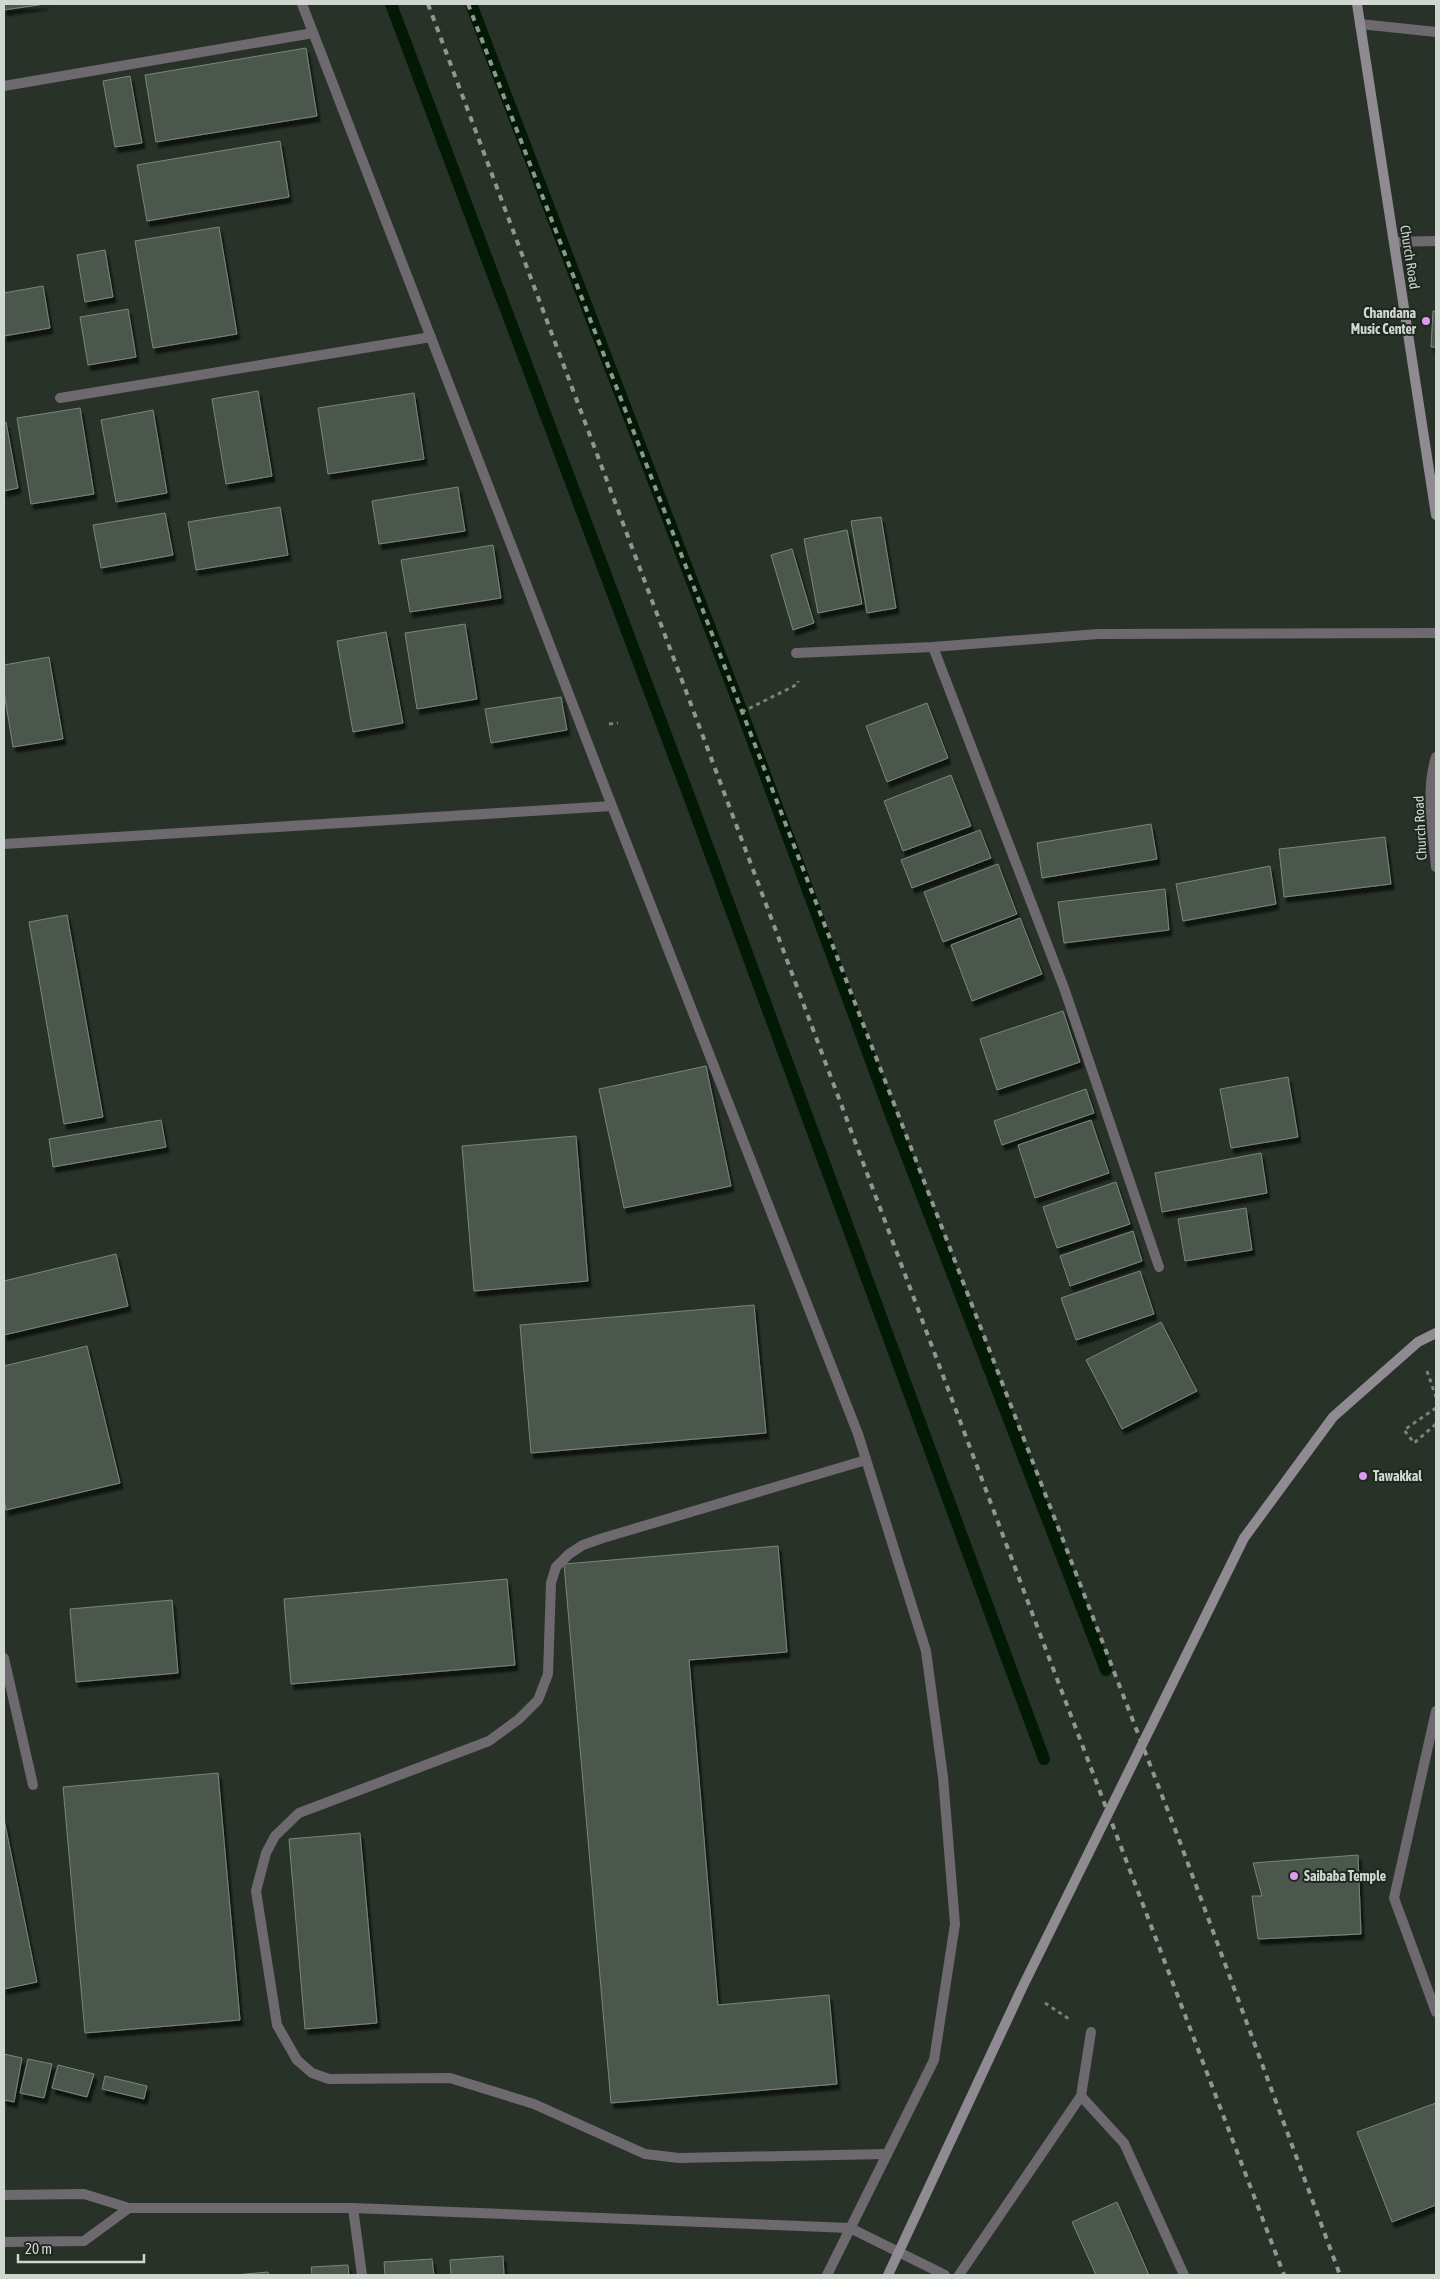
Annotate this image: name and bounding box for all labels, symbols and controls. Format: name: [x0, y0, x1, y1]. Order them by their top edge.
street label: Church Road: [1397, 224, 1423, 290]
place label: Chandana Music Center: [1351, 305, 1417, 337]
marker: Chandana Music Center: [1420, 315, 1432, 327]
street label: Church Road: [1410, 795, 1430, 861]
place label: Tawakkal: [1373, 1468, 1422, 1484]
marker: Tawakkal: [1357, 1470, 1369, 1482]
place label: Saibaba Temple: [1304, 1868, 1386, 1884]
marker: Saibaba Temple: [1288, 1870, 1300, 1882]
scale bar: [18, 2232, 144, 2264]
text: 20 m: [25, 2240, 52, 2257]

